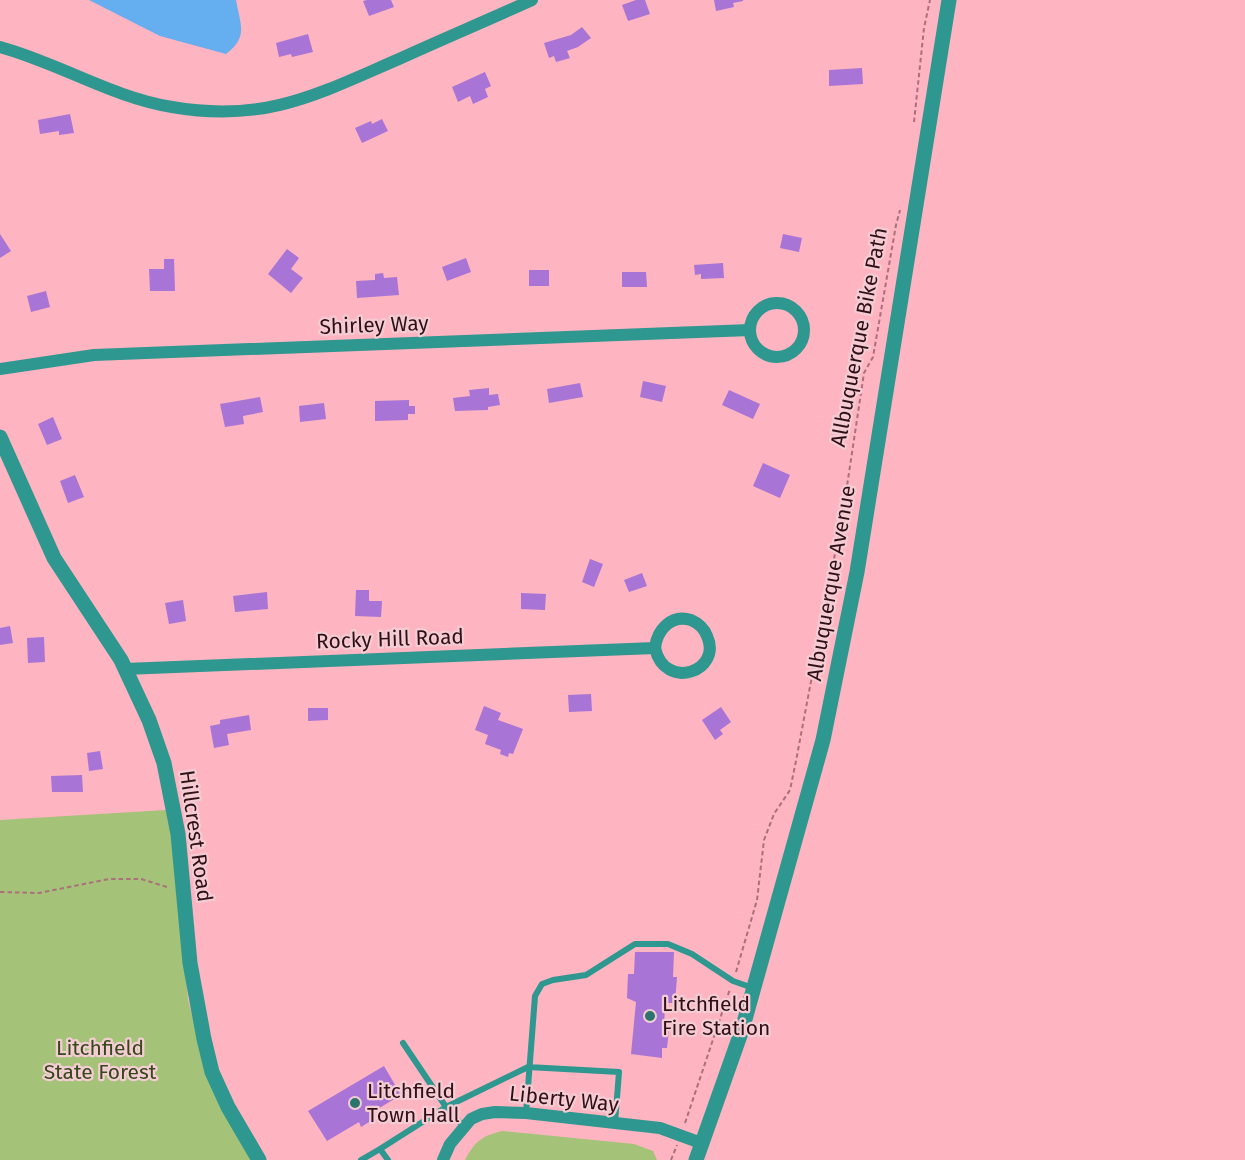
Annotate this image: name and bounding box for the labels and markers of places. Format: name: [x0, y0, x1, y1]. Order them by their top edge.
place label: Litchfield Fire Station: [662, 991, 770, 1041]
marker: Litchfield Fire Station: [643, 1009, 657, 1023]
place label: Litchfield Town Hall: [367, 1078, 460, 1128]
marker: Litchfield Town Hall: [348, 1096, 362, 1110]

